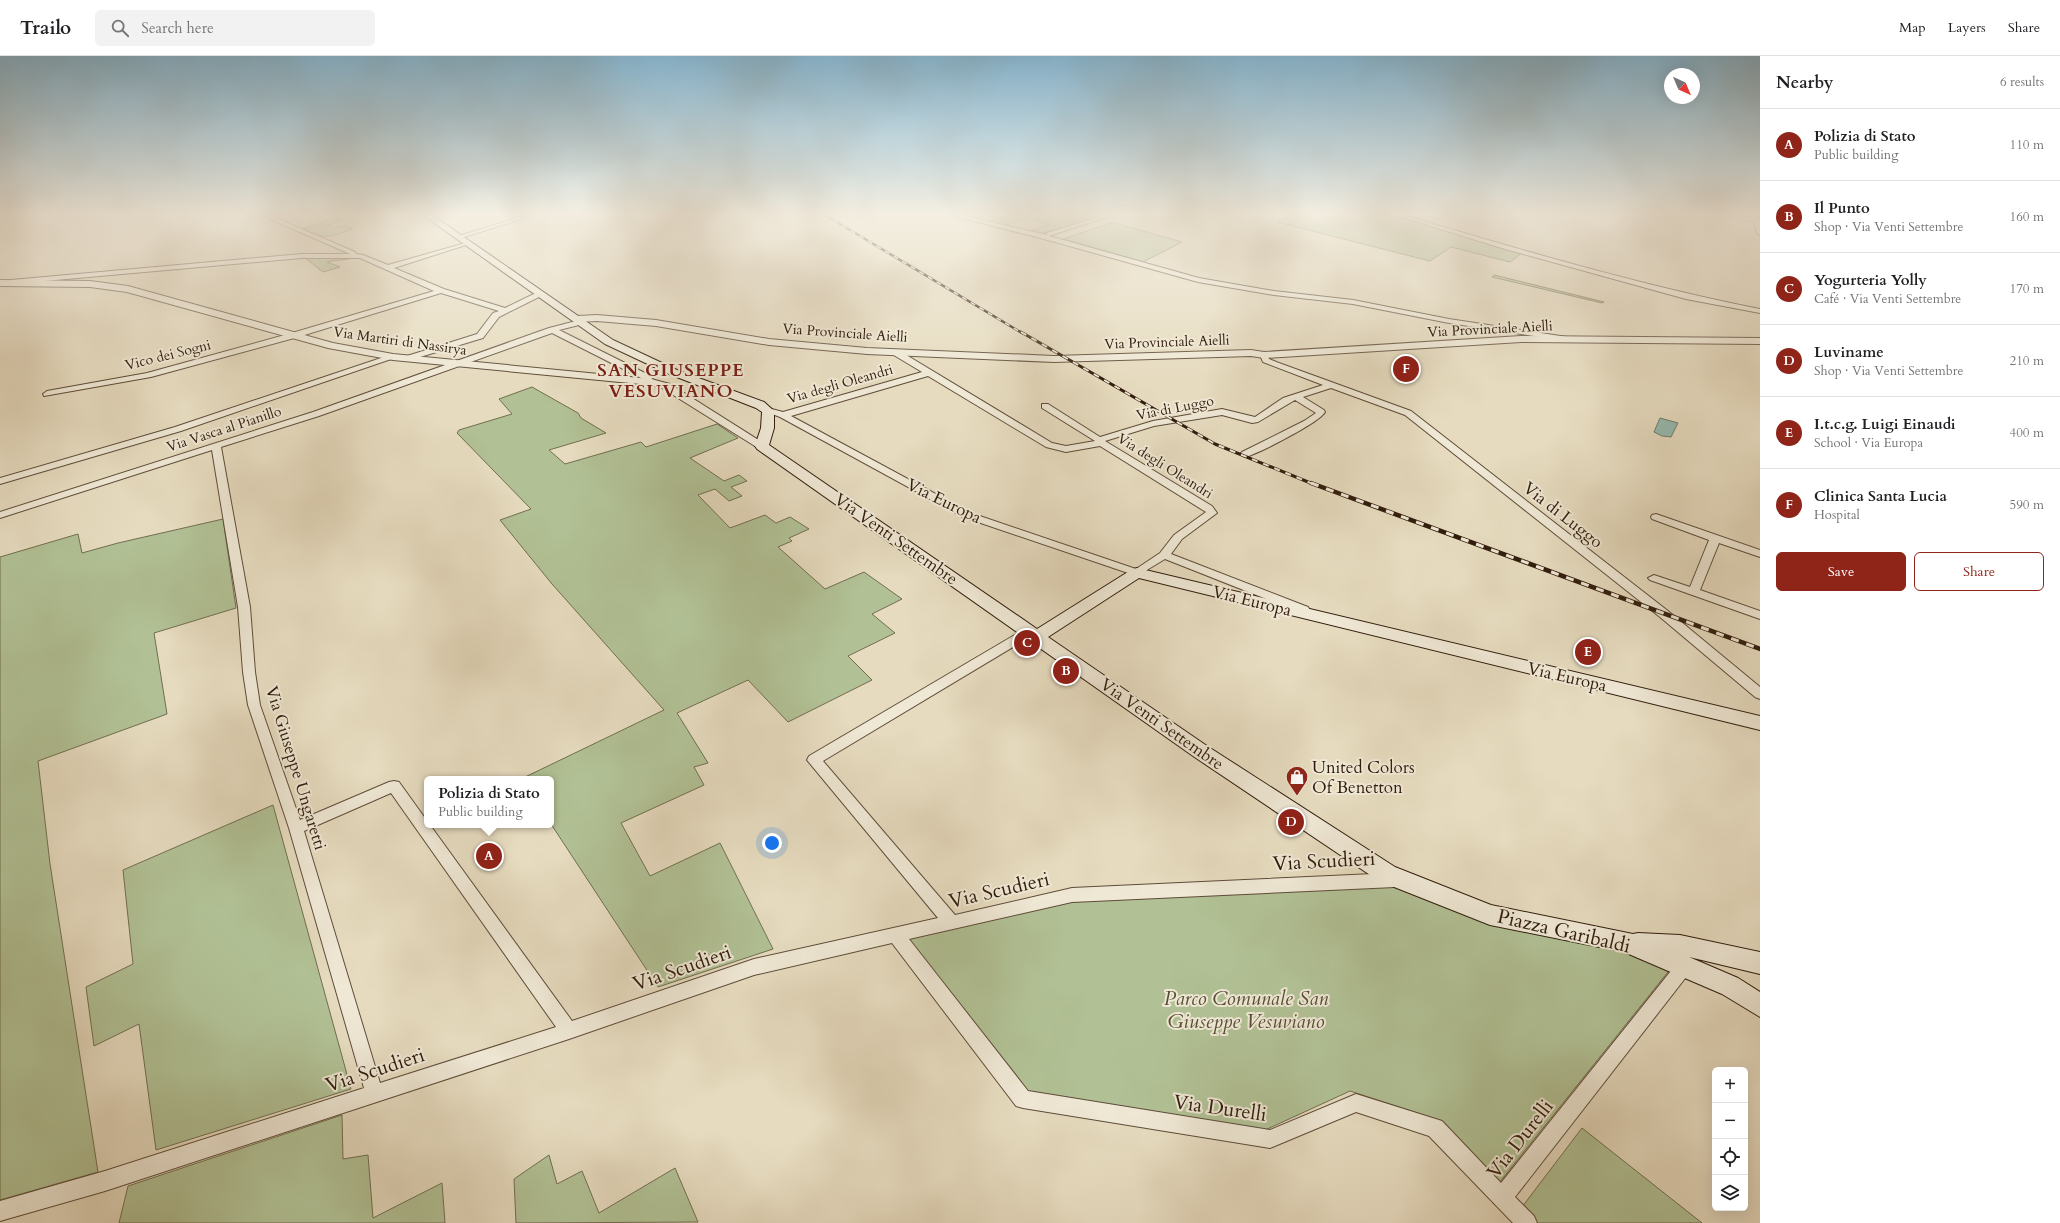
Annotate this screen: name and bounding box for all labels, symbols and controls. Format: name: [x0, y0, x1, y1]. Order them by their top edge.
search box: [95, 10, 375, 46]
text: Trailo: [20, 15, 71, 41]
icon: search: [109, 17, 131, 39]
text: Search here: [141, 18, 214, 38]
text: Map: [1899, 18, 1926, 37]
text: Layers: [1948, 18, 1986, 37]
text: Share: [2008, 18, 2040, 37]
north arrow: [1664, 68, 1700, 104]
text: Nearby: [1776, 71, 1833, 94]
text: 6 results: [2000, 73, 2044, 91]
text: Polizia di Stato: [1814, 126, 1915, 146]
text: A: [1784, 136, 1794, 154]
text: 110 m: [2010, 136, 2044, 154]
text: Public building: [1814, 146, 1899, 164]
text: Il Punto: [1814, 198, 1870, 218]
text: B: [1784, 208, 1794, 226]
text: 160 m: [2010, 208, 2044, 226]
text: Shop · Via Venti Settembre: [1814, 218, 1963, 236]
text: Yogurteria Yolly: [1814, 270, 1927, 290]
text: C: [1784, 280, 1794, 298]
text: 170 m: [2010, 280, 2044, 298]
text: Café · Via Venti Settembre: [1814, 290, 1961, 308]
street label: Via Provinciale Aielli: [1427, 316, 1553, 342]
street label: Via Provinciale Aielli: [782, 319, 908, 347]
street label: Via Martiri di Nassirya: [332, 322, 468, 360]
street label: Via Provinciale Aielli: [1104, 330, 1230, 354]
street label: Vico dei Sogni: [123, 335, 213, 375]
text: Luviname: [1814, 342, 1884, 362]
text: D: [1783, 352, 1795, 370]
text: 210 m: [2010, 352, 2044, 370]
pin: F: [1393, 354, 1419, 384]
district label: SAN GIUSEPPE VESUVIANO: [597, 358, 745, 404]
street label: Via degli Oleandri: [785, 360, 895, 408]
text: Shop · Via Venti Settembre: [1814, 362, 1963, 380]
street label: Via di Luggo: [1135, 391, 1216, 425]
street label: Via Vasca al Pianillo: [164, 401, 284, 456]
text: I.t.c.g. Luigi Einaudi: [1814, 414, 1956, 434]
text: E: [1785, 424, 1793, 442]
text: 400 m: [2010, 424, 2044, 442]
street label: Via degli Oleandri: [1114, 429, 1216, 503]
text: School · Via Europa: [1814, 434, 1923, 452]
street label: Via Europa: [903, 473, 986, 529]
street label: Via di Luggo: [1518, 477, 1608, 553]
text: Clinica Santa Lucia: [1814, 486, 1947, 506]
street label: Via Venti Settembre: [830, 488, 962, 590]
text: F: [1785, 496, 1793, 514]
text: 590 m: [2010, 496, 2044, 514]
text: Hospital: [1814, 506, 1860, 524]
button: Save: [1776, 552, 1906, 591]
button: Share: [1914, 552, 2044, 591]
street label: Via Europa: [1210, 580, 1295, 622]
pin: C: [1014, 628, 1040, 658]
pin: E: [1575, 637, 1601, 667]
pin: B: [1053, 656, 1079, 686]
street label: Via Europa: [1525, 657, 1610, 697]
street label: Via Venti Settembre: [1096, 673, 1228, 775]
street label: Via Giuseppe Ungaretti: [260, 683, 332, 853]
place label: United Colors Of Benetton: [1312, 756, 1415, 799]
shop icon: United Colors Of Benetton: [1284, 764, 1310, 797]
popup: [424, 776, 554, 828]
text: Polizia di Stato: [438, 783, 540, 803]
text: Public building: [438, 803, 523, 821]
pin: D: [1278, 807, 1304, 837]
your location: [762, 833, 782, 853]
pin: A: [476, 841, 502, 871]
street label: Via Scudieri: [1272, 845, 1376, 877]
street label: Via Scudieri: [946, 865, 1052, 915]
street label: Piazza Garibaldi: [1495, 903, 1634, 960]
street label: Via Scudieri: [629, 938, 735, 997]
park label: Parco Comunale San Giuseppe Vesuviano: [1164, 985, 1328, 1035]
street label: Via Scudieri: [322, 1041, 428, 1099]
map controls: [1712, 1067, 1748, 1211]
button: +: [1712, 1067, 1748, 1103]
street label: Via Durelli: [1172, 1088, 1269, 1128]
street label: Via Durelli: [1481, 1093, 1560, 1184]
button: −: [1712, 1103, 1748, 1139]
button: locate: [1712, 1139, 1748, 1175]
button: layers: [1712, 1175, 1748, 1211]

